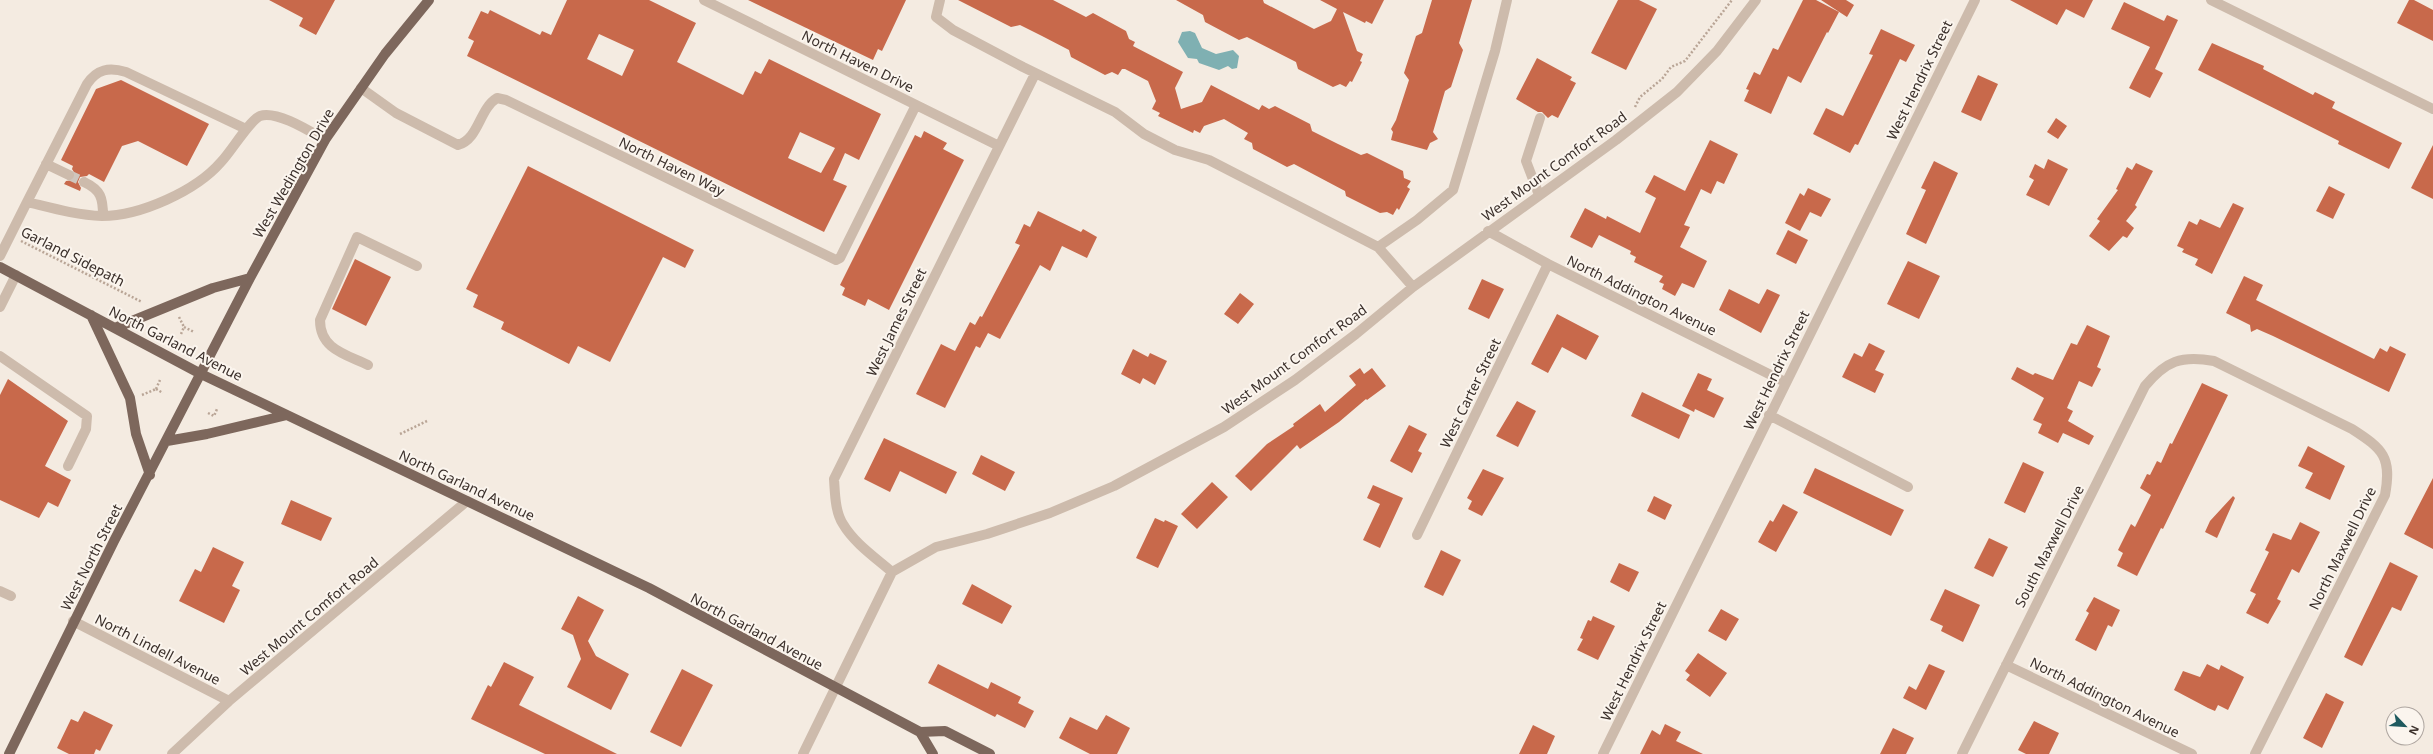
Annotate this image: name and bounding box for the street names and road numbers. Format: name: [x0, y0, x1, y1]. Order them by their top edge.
street label: West Hendrix Street: [1882, 17, 1956, 143]
street label: North Haven Drive: [799, 26, 917, 96]
street label: West Wedington Drive: [248, 105, 338, 241]
street label: West Mount Comfort Road: [1478, 107, 1630, 225]
street label: North Haven Way: [616, 132, 729, 200]
street label: Garland Sidepath: [18, 222, 128, 290]
street label: North Addington Avenue: [1564, 250, 1720, 340]
street label: West James Street: [862, 265, 930, 379]
street label: West Mount Comfort Road: [1218, 300, 1370, 418]
street label: North Garland Avenue: [106, 301, 246, 385]
street label: West Hendrix Street: [1739, 307, 1813, 433]
street label: West Carter Street: [1435, 335, 1505, 451]
street label: North Garland Avenue: [396, 445, 538, 525]
street label: South Maxwell Drive: [2010, 482, 2088, 610]
street label: North Maxwell Drive: [2304, 483, 2380, 613]
street label: West North Street: [56, 500, 126, 614]
street label: West Mount Comfort Road: [236, 552, 382, 680]
street label: North Garland Avenue: [687, 588, 827, 674]
street label: West Hendrix Street: [1596, 598, 1670, 724]
street label: North Lindell Avenue: [92, 609, 224, 689]
street label: North Addington Avenue: [2027, 652, 2183, 742]

